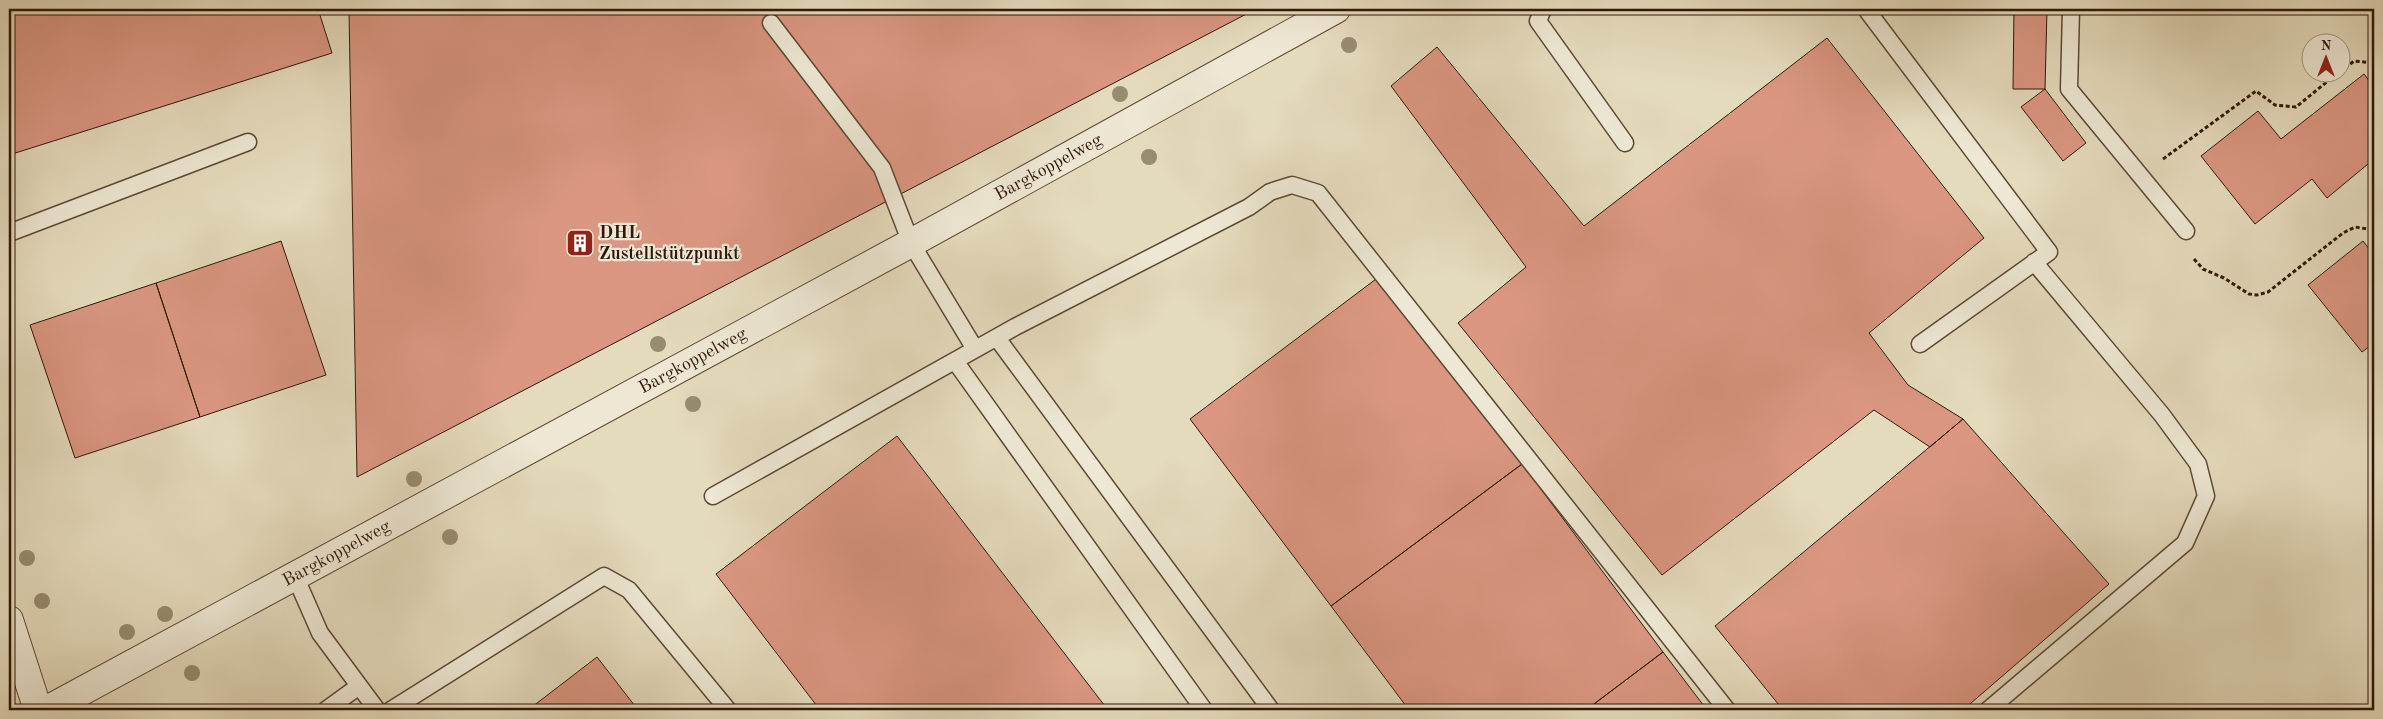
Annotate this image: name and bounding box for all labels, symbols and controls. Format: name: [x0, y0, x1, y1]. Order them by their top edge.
north arrow: [2300, 32, 2350, 82]
text: N: [2321, 39, 2332, 53]
street label: Bargkoppelweg: [992, 130, 1105, 204]
place label: DHL Zustellstützpunkt: [599, 224, 740, 263]
building icon: DHL Zustellstützpunkt: [565, 228, 595, 258]
street label: Bargkoppelweg: [636, 324, 750, 397]
street label: Bargkoppelweg: [279, 517, 394, 590]

